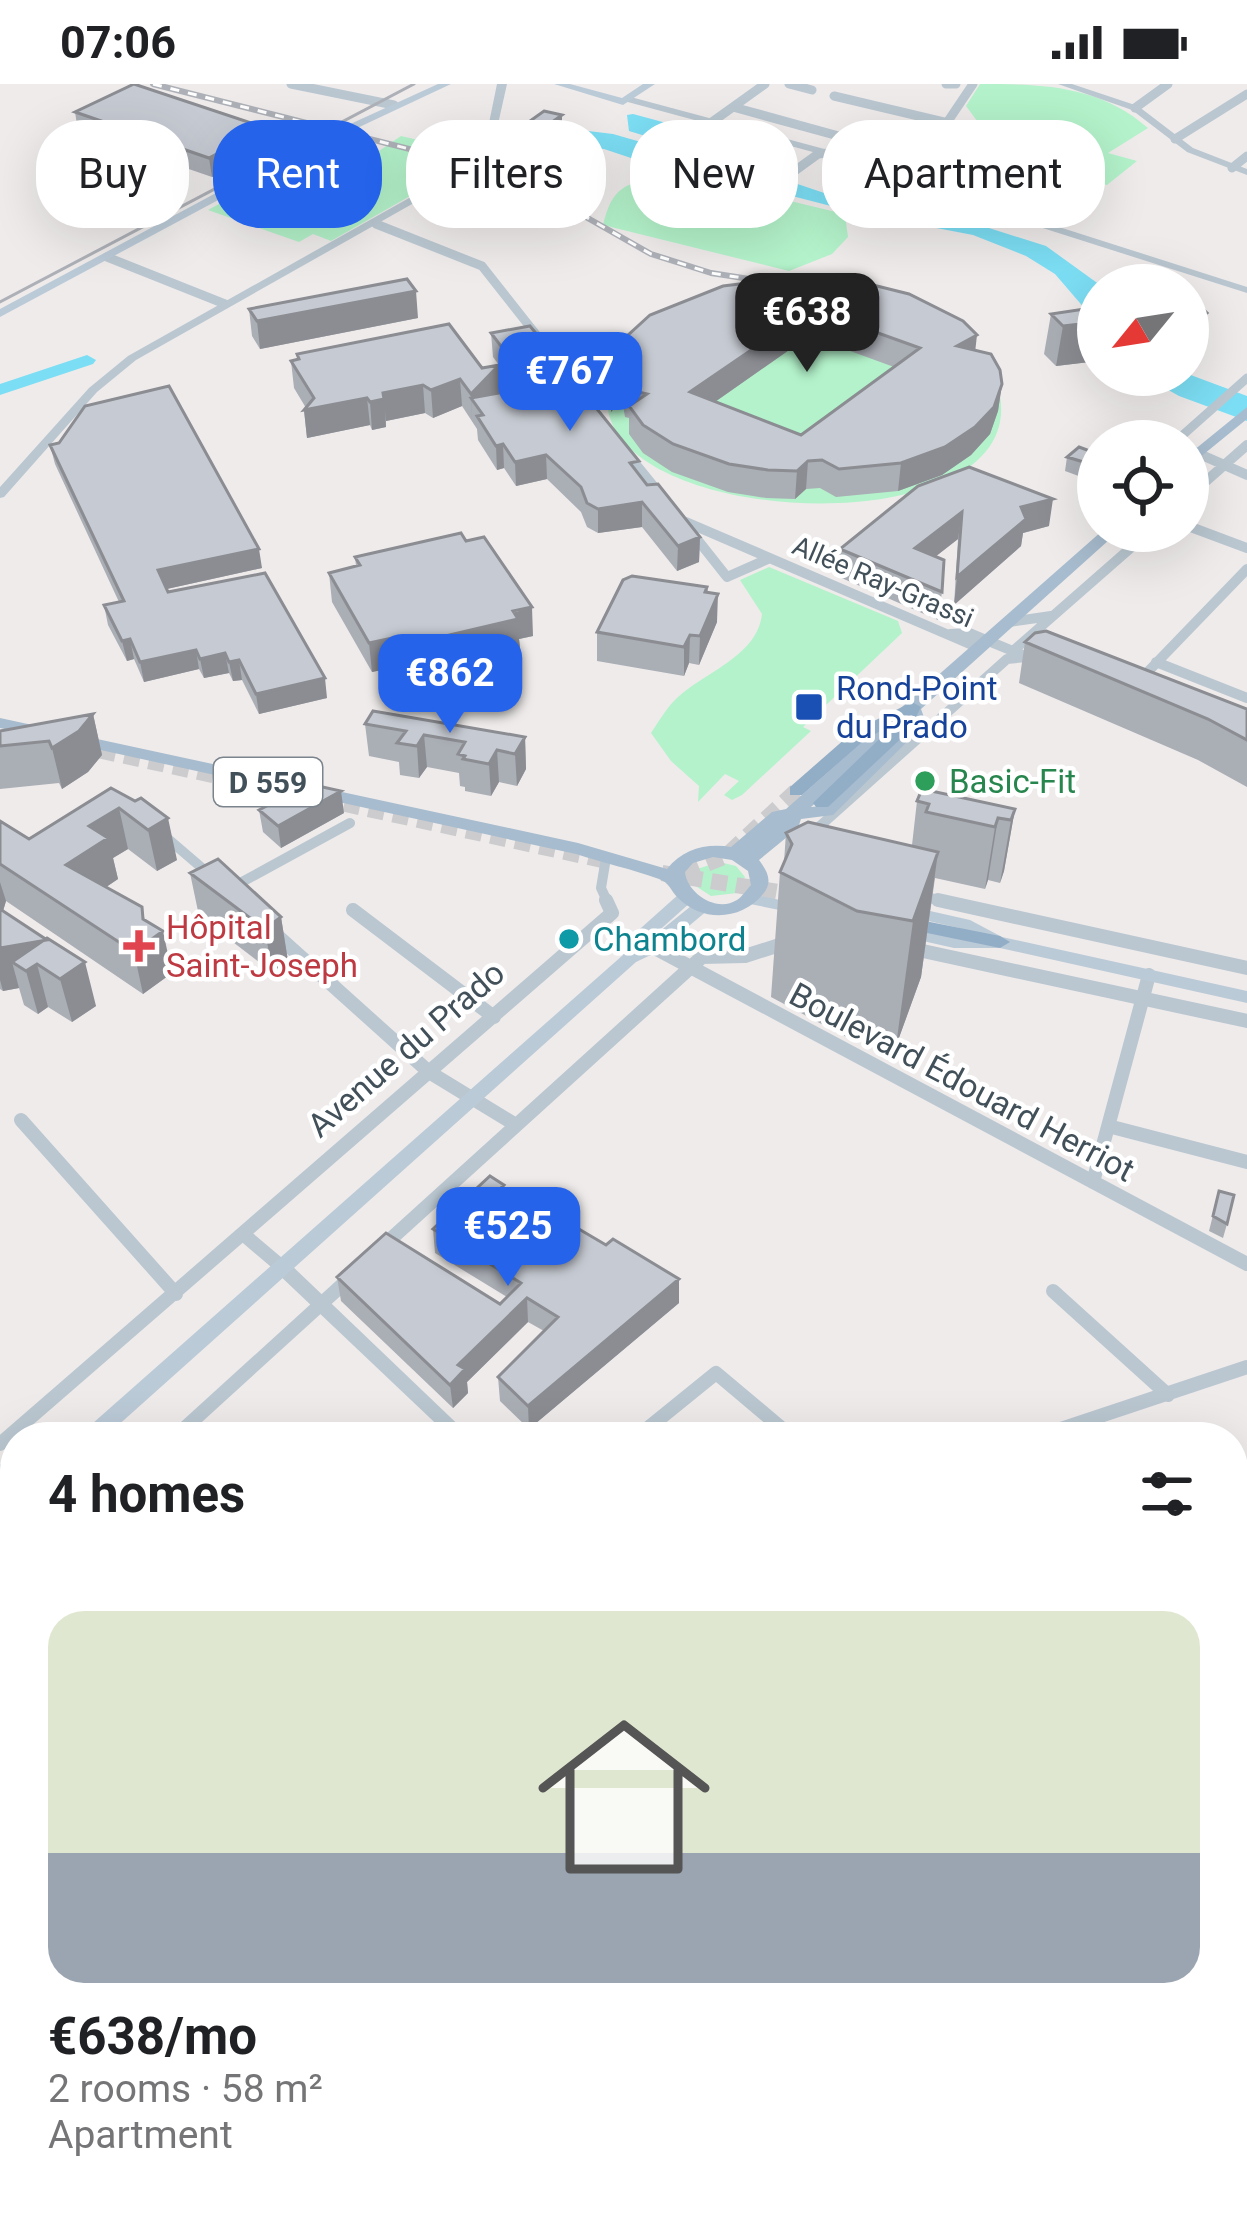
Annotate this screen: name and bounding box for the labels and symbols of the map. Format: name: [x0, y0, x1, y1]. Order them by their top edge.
north arrow: [1077, 264, 1209, 396]
pin: €638: [736, 273, 878, 375]
pin: €767: [499, 332, 641, 434]
street label: Allée Ray-Grassi: [788, 529, 978, 635]
pin: €862: [379, 634, 521, 736]
place label: Rond-Point du Prado: [836, 669, 998, 746]
marker: Rond-Point du Prado: [793, 691, 825, 723]
road number: D 559: [214, 758, 322, 806]
place label: Basic-Fit: [949, 762, 1076, 801]
marker: Basic-Fit: [912, 768, 938, 794]
place label: Hôpital Saint-Joseph: [166, 908, 358, 985]
place label: Chambord: [593, 920, 746, 959]
marker: Chambord: [556, 926, 582, 952]
marker: Hôpital Saint-Joseph: [123, 930, 155, 962]
street label: Avenue du Prado: [300, 953, 512, 1145]
street label: Boulevard Édouard Herriot: [783, 974, 1141, 1190]
pin: €525: [437, 1187, 579, 1289]

